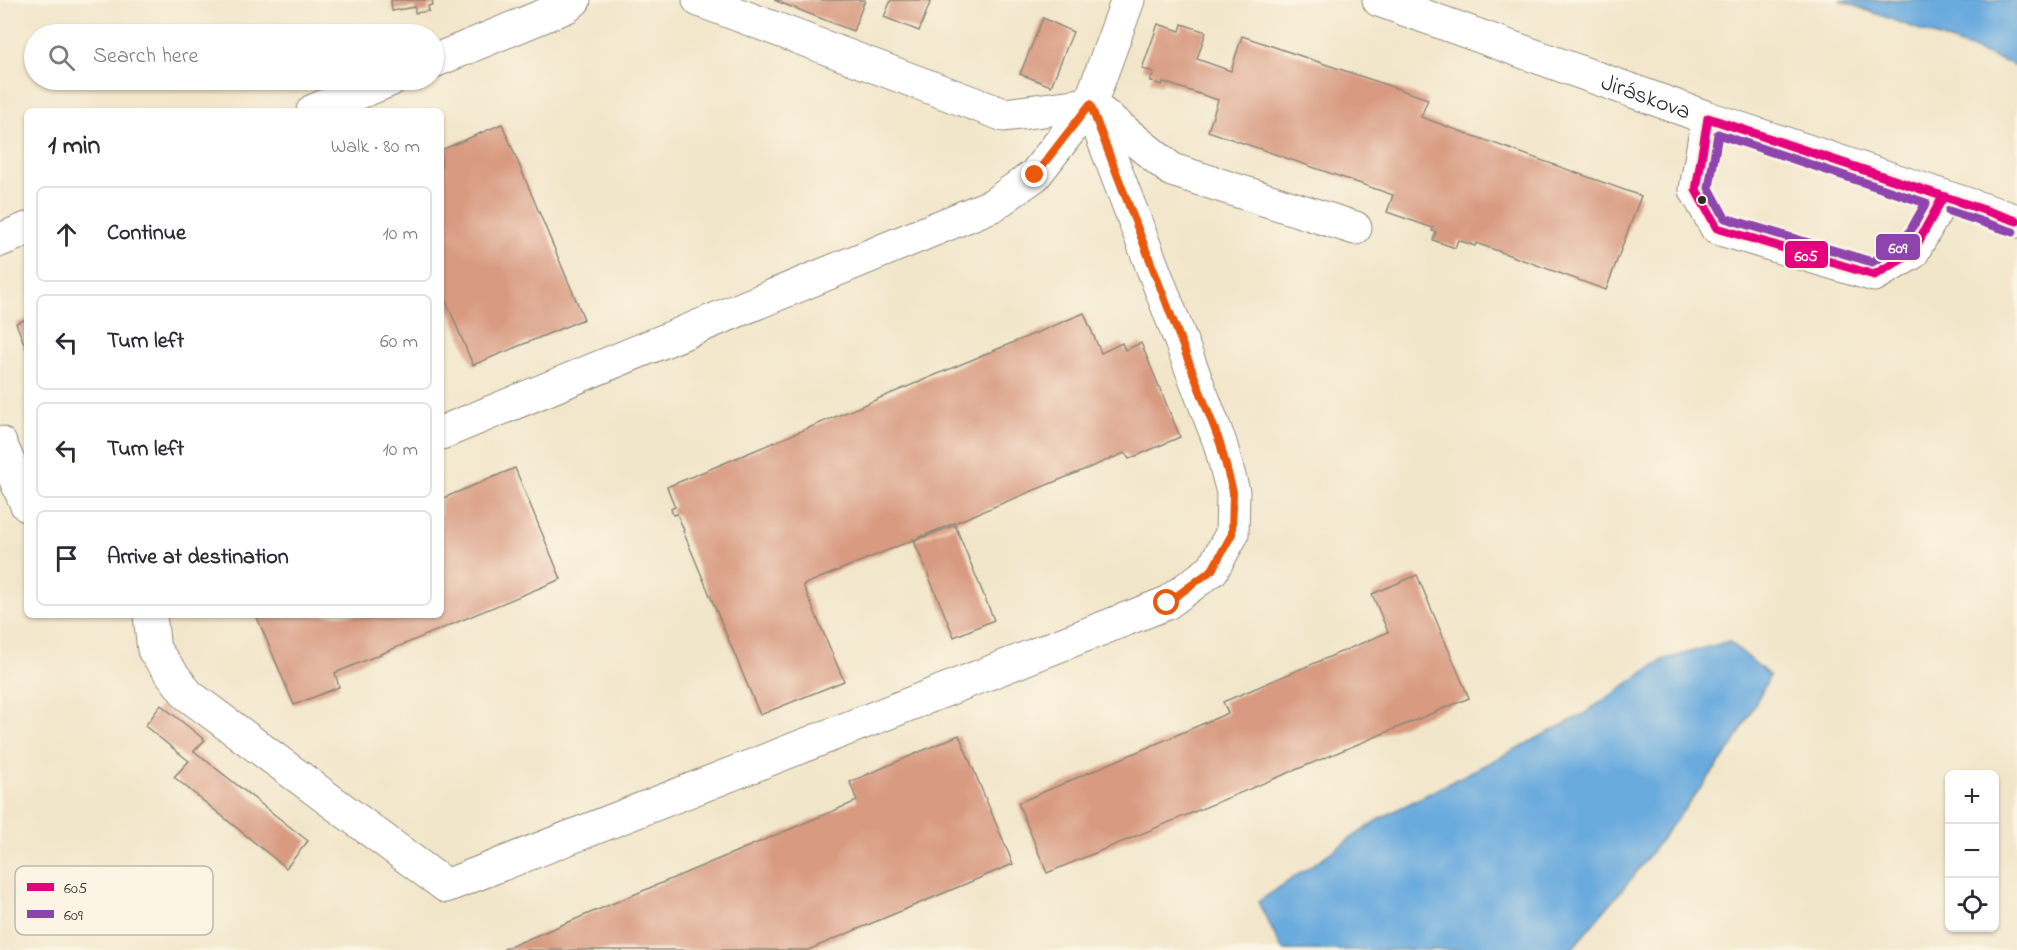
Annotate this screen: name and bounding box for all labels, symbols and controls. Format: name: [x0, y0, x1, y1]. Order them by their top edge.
search box: [24, 24, 444, 90]
icon: search: [45, 41, 78, 74]
text: Search here: [93, 41, 198, 73]
street label: Jiráskova: [1596, 66, 1695, 130]
text: 1 min: [48, 128, 100, 166]
text: Walk · 80 m: [331, 133, 420, 162]
route end: [1021, 161, 1047, 187]
unlabelled marker: [1696, 194, 1708, 206]
icon: ahead: [50, 218, 83, 251]
text: Continue: [107, 218, 186, 250]
text: 10 m: [382, 220, 418, 249]
line badge: 609: [1875, 233, 1921, 261]
text: 609: [1888, 237, 1908, 261]
line badge: 605: [1784, 240, 1829, 269]
text: 605: [1793, 245, 1818, 269]
icon: left: [50, 326, 83, 359]
text: Turn left: [107, 326, 184, 358]
text: 60 m: [380, 328, 418, 357]
icon: left: [50, 434, 83, 467]
text: Turn left: [107, 434, 184, 466]
text: 10 m: [382, 436, 418, 465]
icon: arrive: [50, 542, 83, 575]
text: Arrive at destination: [107, 542, 289, 574]
route start: [1153, 589, 1179, 615]
map controls: [1945, 770, 1999, 932]
button: +: [1945, 770, 1999, 824]
button: −: [1945, 824, 1999, 878]
legend: [15, 866, 213, 935]
text: 605: [64, 877, 87, 901]
button: locate: [1945, 878, 1999, 932]
text: 609: [64, 904, 83, 928]

